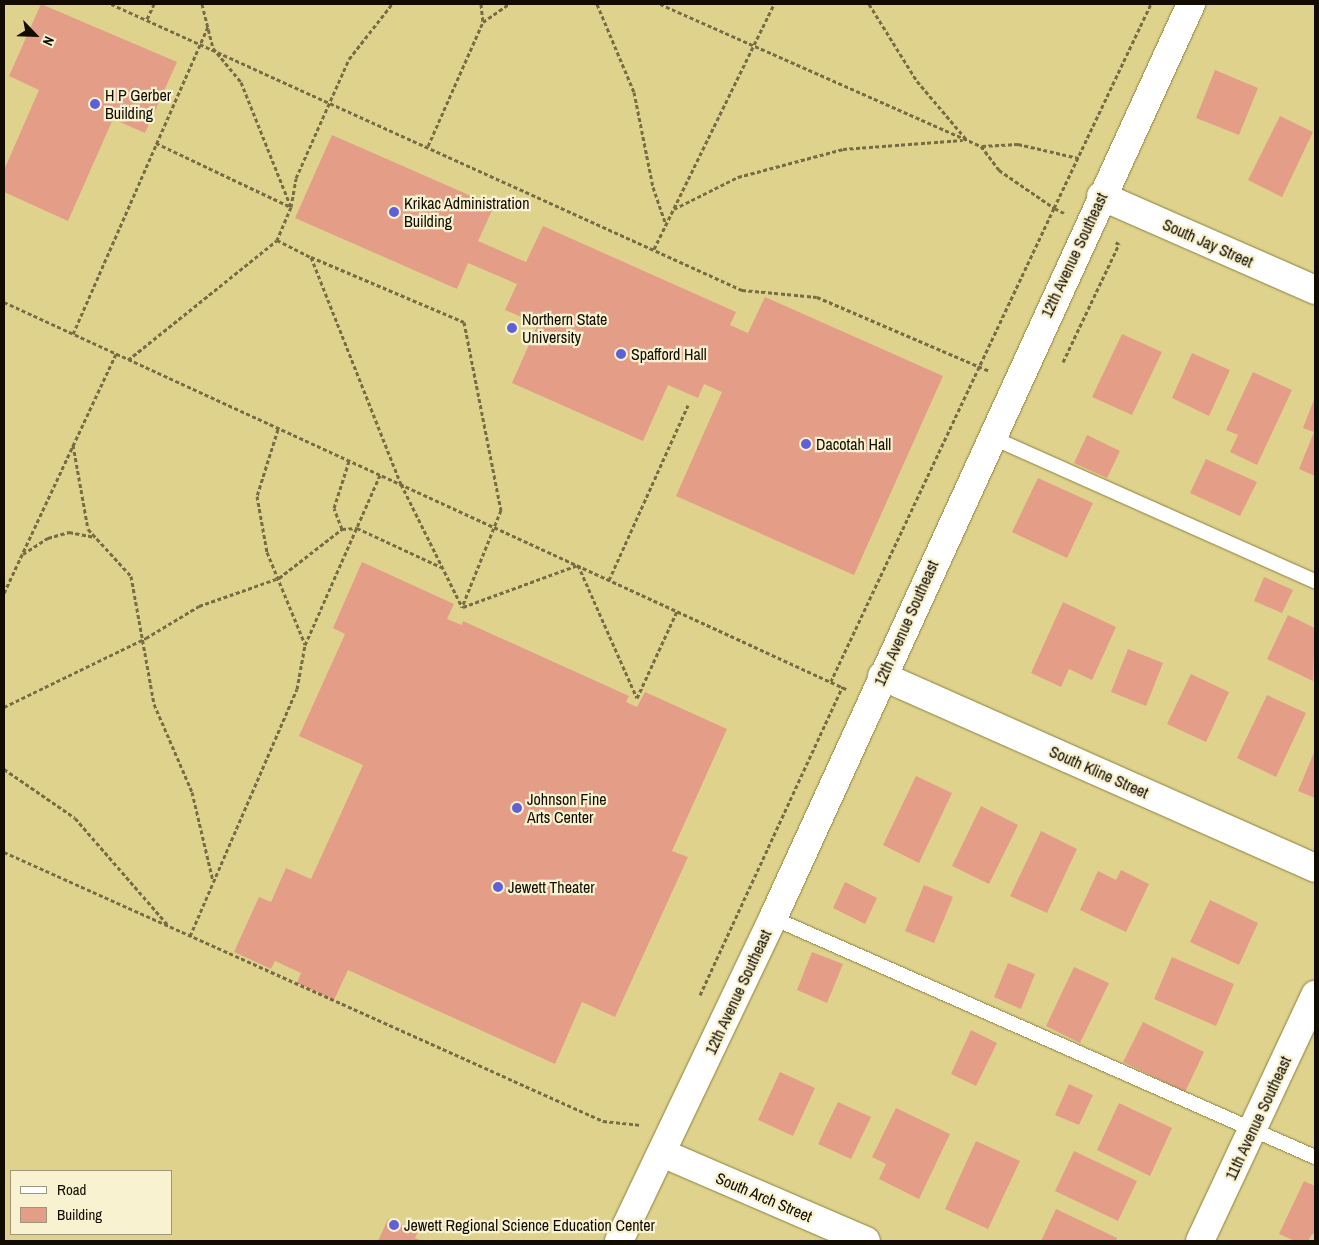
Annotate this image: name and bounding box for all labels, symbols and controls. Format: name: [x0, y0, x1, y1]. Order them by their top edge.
north arrow: [10, 10, 60, 60]
text: N: [39, 34, 59, 49]
place label: H P Gerber Building: [105, 85, 171, 123]
marker: H P Gerber Building: [89, 98, 101, 110]
street label: 12th Avenue Southeast: [1037, 189, 1111, 321]
place label: Krikac Administration Building: [404, 193, 530, 231]
marker: Krikac Administration Building: [388, 206, 400, 218]
street label: South Jay Street: [1160, 215, 1256, 271]
place label: Northern State University: [522, 309, 607, 347]
marker: Northern State University: [506, 322, 518, 334]
place label: Spafford Hall: [631, 344, 707, 364]
marker: Spafford Hall: [615, 348, 627, 360]
place label: Dacotah Hall: [816, 434, 891, 454]
marker: Dacotah Hall: [800, 438, 812, 450]
street label: 12th Avenue Southeast: [870, 557, 942, 689]
street label: South Kline Street: [1046, 742, 1152, 802]
place label: Johnson Fine Arts Center: [527, 789, 607, 827]
marker: Johnson Fine Arts Center: [511, 802, 523, 814]
place label: Jewett Theater: [508, 877, 595, 897]
marker: Jewett Theater: [492, 881, 504, 893]
street label: 12th Avenue Southeast: [701, 926, 775, 1058]
street label: 11th Avenue Southeast: [1221, 1053, 1295, 1183]
street label: South Arch Street: [713, 1168, 815, 1226]
legend: [10, 1170, 172, 1235]
text: Road: [57, 1179, 86, 1200]
text: Building: [57, 1204, 102, 1225]
place label: Jewett Regional Science Education Center: [404, 1215, 655, 1235]
marker: Jewett Regional Science Education Center: [388, 1219, 400, 1231]

